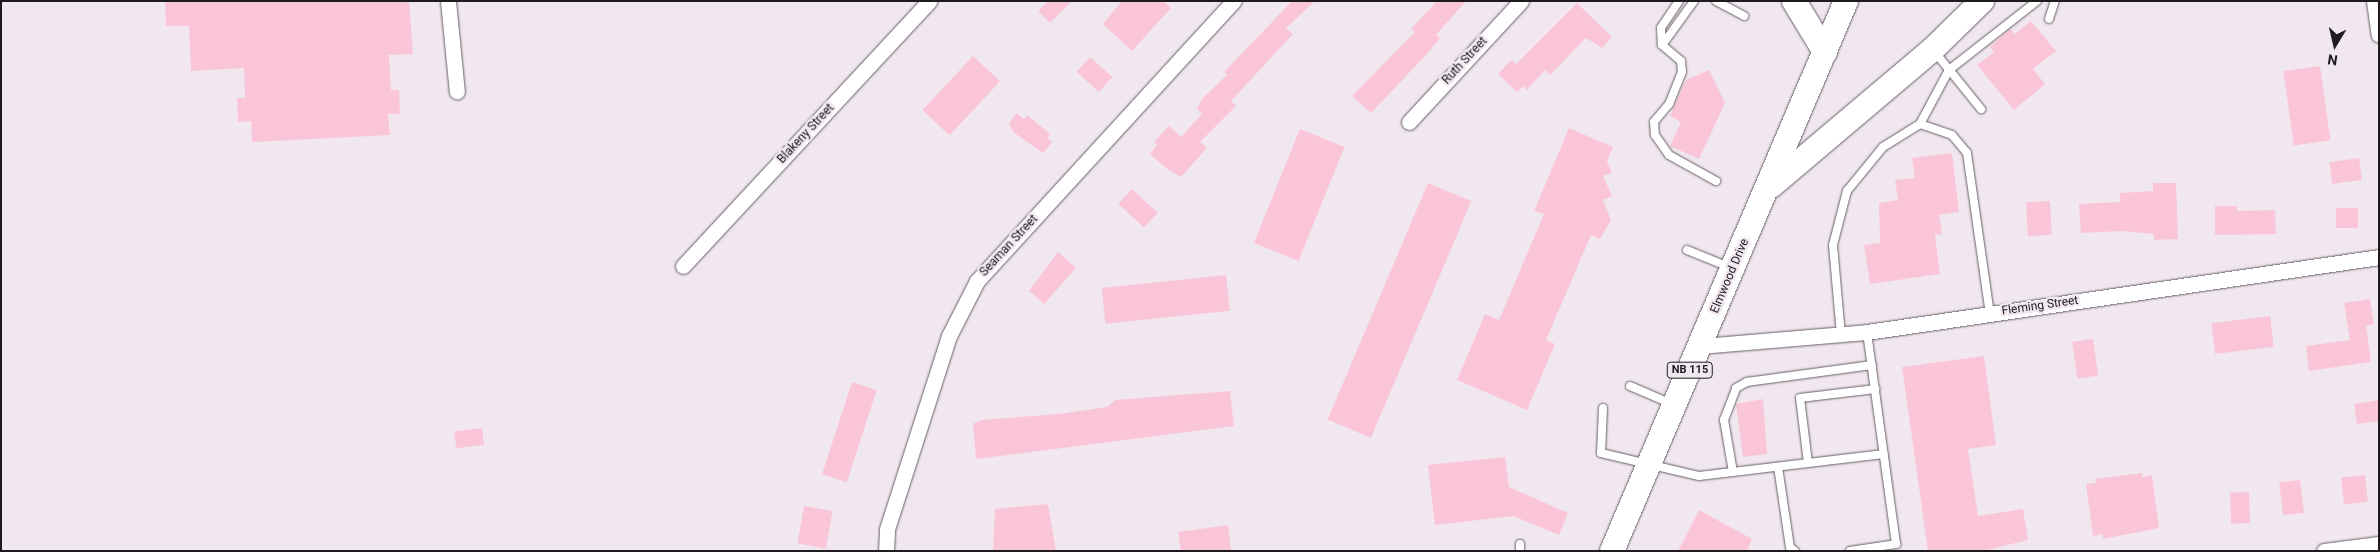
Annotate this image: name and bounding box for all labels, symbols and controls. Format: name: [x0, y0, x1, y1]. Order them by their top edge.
north arrow: [2310, 20, 2360, 70]
street label: Ruth Street: [1440, 34, 1490, 88]
text: N: [2327, 51, 2339, 68]
street label: Blakeny Street: [775, 101, 837, 167]
street label: Seaman Street: [977, 212, 1041, 280]
street label: Elmwood Drive: [1708, 237, 1752, 315]
street label: Fleming Street: [2001, 293, 2079, 319]
road number: NB 115: [1666, 362, 1714, 378]

